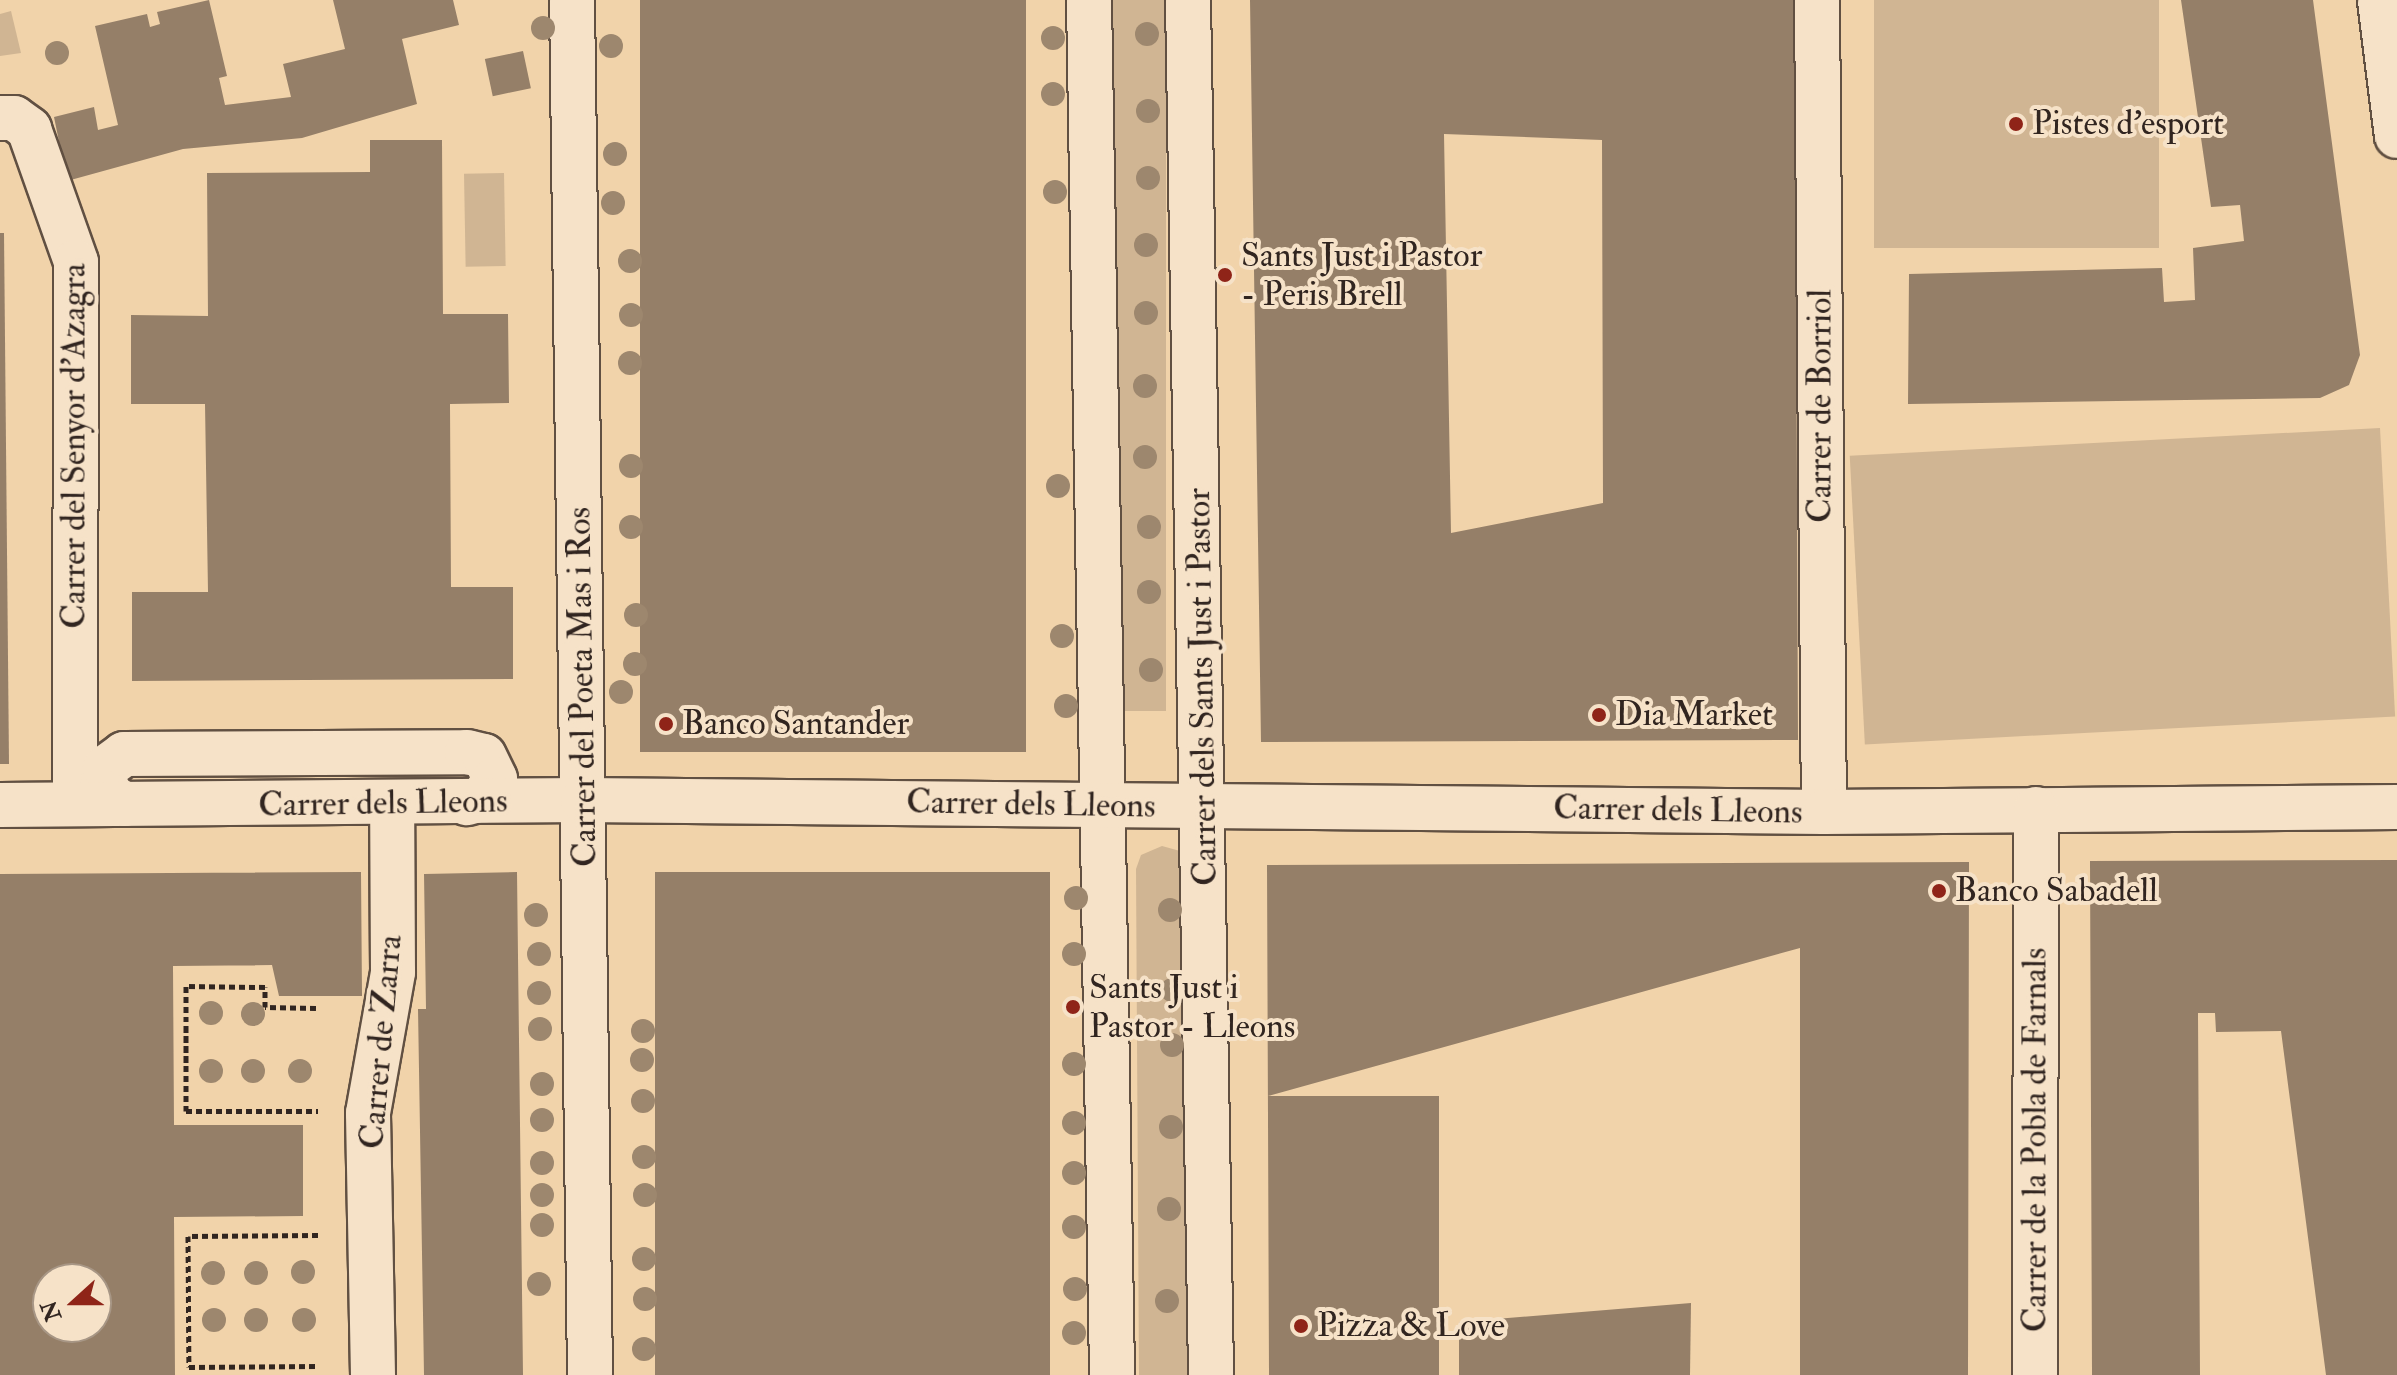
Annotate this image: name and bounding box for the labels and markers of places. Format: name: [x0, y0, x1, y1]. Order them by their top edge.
place label: Pistes d'esport: [2032, 104, 2224, 144]
marker: Pistes d'esport: [2007, 115, 2025, 133]
place label: Sants Just i Pastor - Peris Brell: [1241, 235, 1482, 314]
marker: Sants Just i Pastor - Peris Brell: [1216, 266, 1234, 284]
place label: Dia Market: [1615, 695, 1773, 735]
place label: Banco Santander: [682, 704, 909, 744]
marker: Dia Market: [1590, 706, 1608, 724]
marker: Banco Santander: [657, 715, 675, 733]
place label: Banco Sabadell: [1955, 871, 2158, 911]
marker: Banco Sabadell: [1930, 882, 1948, 900]
place label: Sants Just i Pastor - Lleons: [1089, 967, 1295, 1046]
marker: Sants Just i Pastor - Lleons: [1064, 998, 1082, 1016]
place label: Pizza & Love: [1317, 1306, 1505, 1346]
marker: Pizza & Love: [1292, 1317, 1310, 1335]

